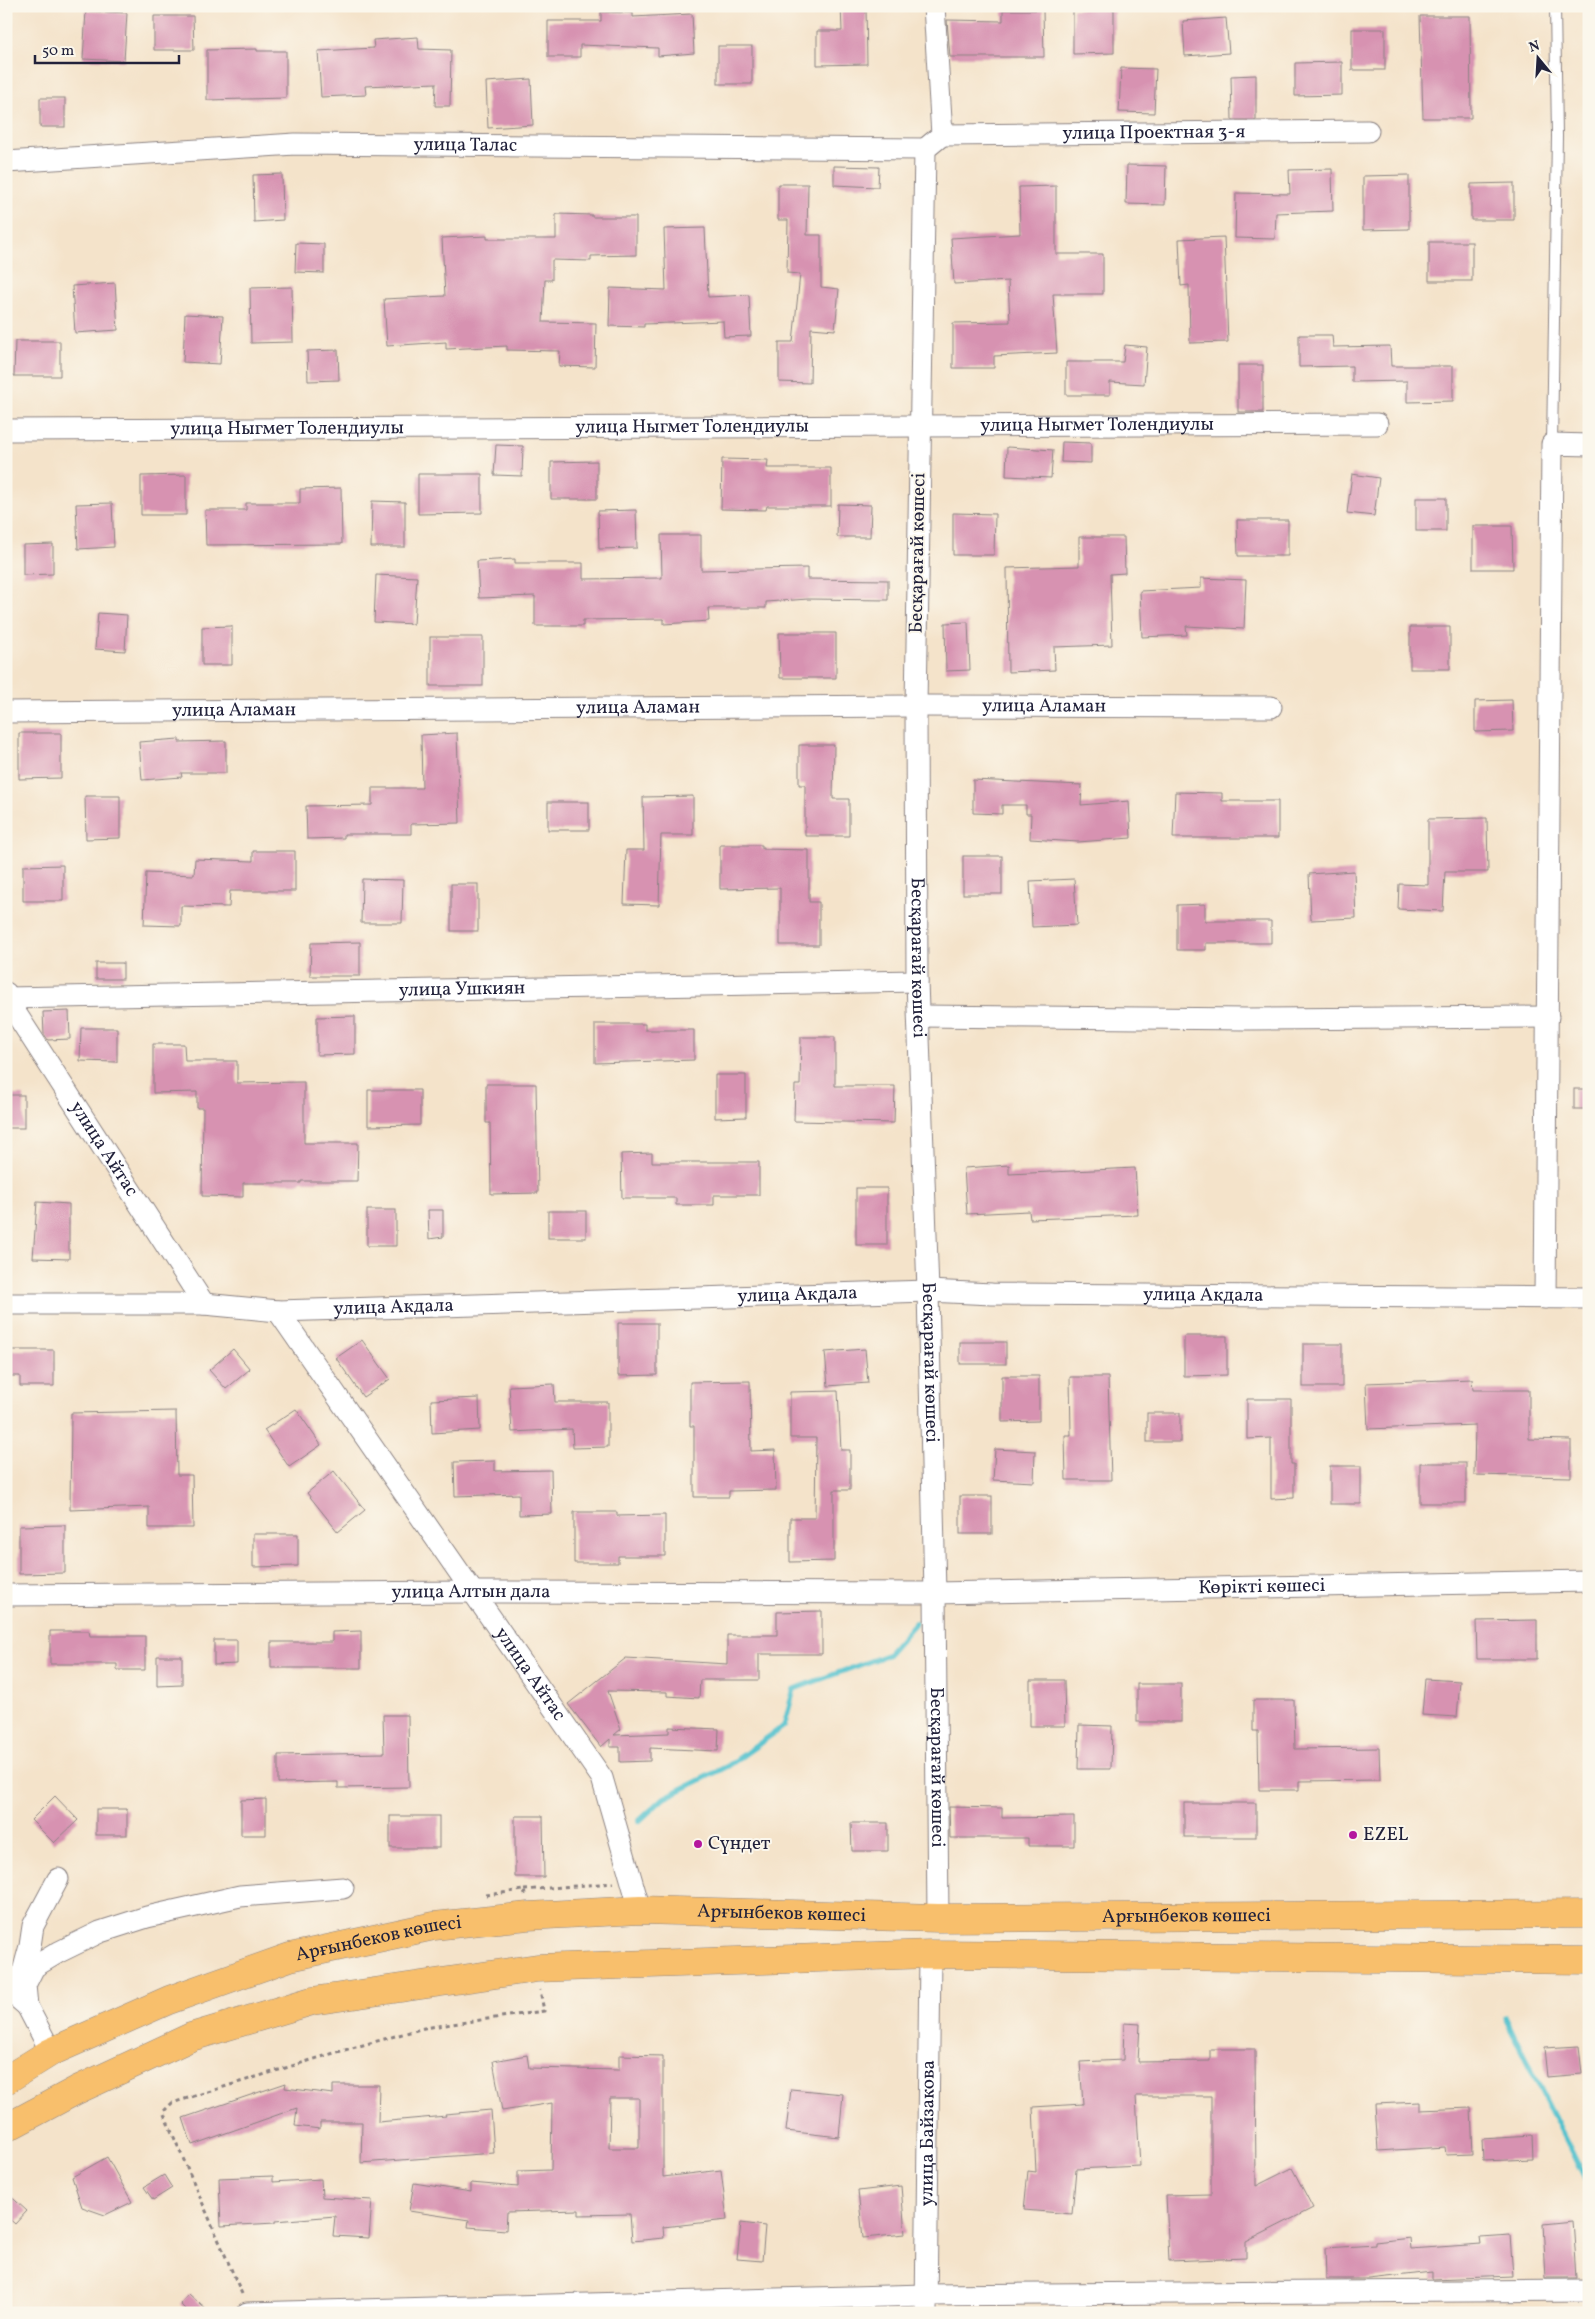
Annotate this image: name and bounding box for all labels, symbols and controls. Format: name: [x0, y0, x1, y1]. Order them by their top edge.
scale bar: [35, 32, 179, 64]
north arrow: [1512, 32, 1562, 82]
text: N: [1527, 36, 1542, 58]
text: 50 m: [42, 41, 74, 62]
street label: улица Проектная 3-я: [1062, 119, 1246, 147]
street label: улица Талас: [413, 132, 518, 159]
street label: улица Ныгмет Толендиулы: [980, 412, 1214, 439]
street label: улица Ныгмет Толендиулы: [575, 413, 809, 441]
street label: улица Ныгмет Толендиулы: [170, 415, 404, 442]
street label: Бесқарағай көшесі: [904, 472, 932, 634]
street label: улица Аламан: [982, 693, 1106, 720]
street label: улица Аламан: [576, 694, 700, 721]
street label: улица Аламан: [172, 697, 296, 724]
street label: Бесқарағай көшесі: [904, 877, 932, 1039]
street label: улица Ушкиян: [398, 975, 526, 1004]
street label: улица Айтас: [63, 1096, 144, 1202]
street label: улица Акдала: [737, 1280, 858, 1310]
street label: Бесқарағай көшесі: [915, 1282, 945, 1443]
street label: улица Акдала: [1143, 1282, 1264, 1309]
street label: улица Акдала: [333, 1293, 454, 1322]
street label: Көрікті көшесі: [1198, 1573, 1326, 1601]
street label: улица Алтын дала: [391, 1579, 550, 1606]
street label: улица Айтас: [488, 1622, 572, 1726]
street label: Бесқарағай көшесі: [923, 1687, 950, 1848]
place label: EZEL: [1363, 1822, 1409, 1848]
marker: EZEL: [1347, 1829, 1359, 1841]
place label: Сүндет: [708, 1831, 771, 1857]
marker: Сүндет: [692, 1838, 704, 1850]
street label: Арғынбеков көшесі: [697, 1899, 867, 1929]
street label: Арғынбеков көшесі: [1102, 1903, 1271, 1930]
street label: Арғынбеков көшесі: [293, 1910, 463, 1968]
street label: улица Байзакова: [914, 2060, 942, 2206]

